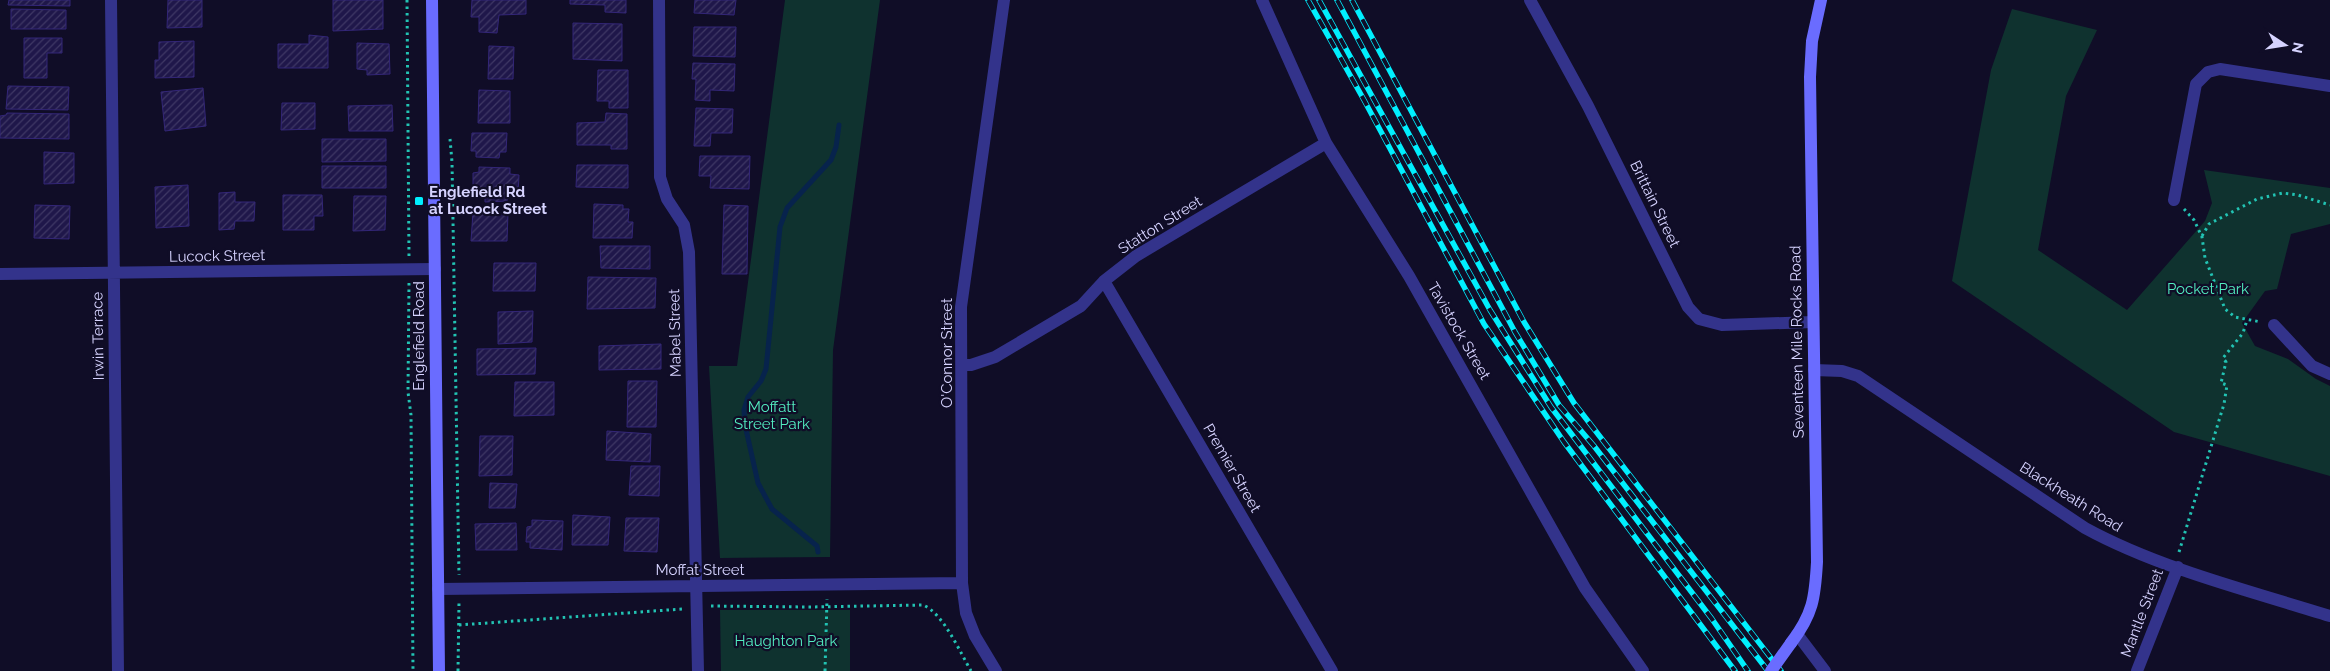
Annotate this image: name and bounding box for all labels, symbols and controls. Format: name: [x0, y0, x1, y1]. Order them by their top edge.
north arrow: [2260, 20, 2310, 70]
text: N: [2289, 41, 2307, 55]
street label: Brittain Street: [1626, 158, 1684, 250]
place label: Englefield Rd at Lucock Street: [429, 183, 547, 218]
street label: Statton Street: [1115, 192, 1205, 258]
marker: Englefield Rd at Lucock Street: [413, 195, 425, 207]
street label: Seventeen Mile Rocks Road: [1786, 245, 1808, 439]
street label: Lucock Street: [169, 246, 265, 266]
street label: Tavistock Street: [1424, 279, 1494, 383]
park label: Pocket Park: [2167, 280, 2249, 298]
street label: Englefield Road: [410, 281, 428, 391]
street label: Mabel Street: [665, 289, 685, 377]
street label: Irwin Terrace: [88, 291, 108, 380]
street label: O'Connor Street: [938, 298, 956, 408]
park label: Moffatt Street Park: [734, 398, 810, 433]
street label: Premier Street: [1199, 420, 1265, 516]
street label: Blackheath Road: [2016, 458, 2126, 536]
street label: Moffat Street: [655, 561, 745, 579]
street label: Mantle Street: [2117, 566, 2167, 660]
park label: Haughton Park: [734, 632, 838, 650]

